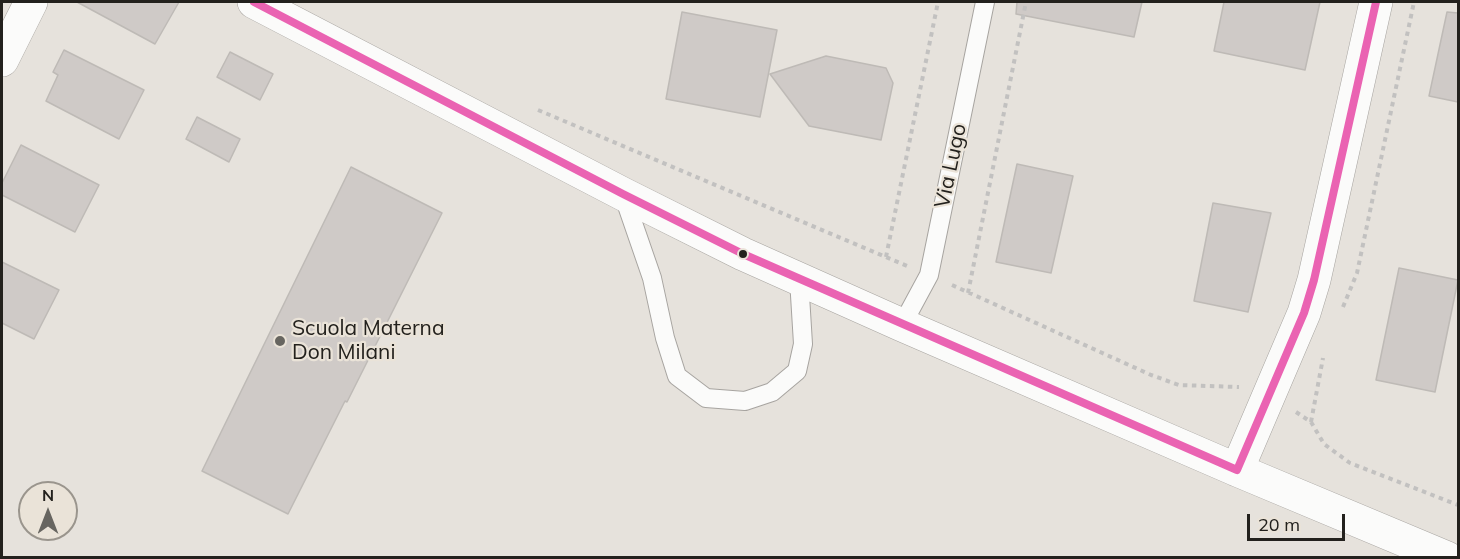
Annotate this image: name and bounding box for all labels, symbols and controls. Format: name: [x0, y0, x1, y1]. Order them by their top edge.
street label: Via Lugo: [930, 121, 972, 211]
unlabelled marker: [737, 248, 749, 260]
place label: Scuola Materna Don Milani: [292, 316, 444, 366]
marker: Scuola Materna Don Milani: [273, 334, 287, 348]
north arrow: [18, 481, 78, 541]
text: N: [42, 485, 54, 505]
scale bar: [1250, 502, 1348, 540]
text: 20 m: [1258, 513, 1300, 536]

